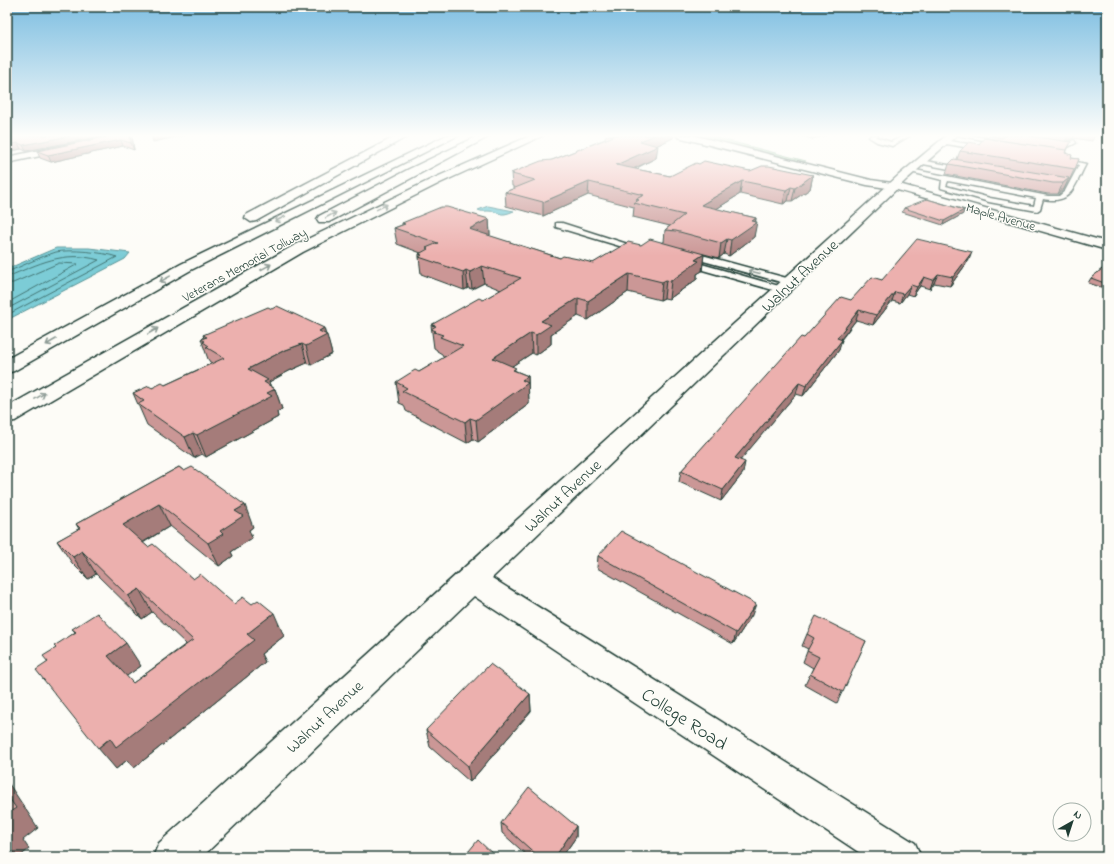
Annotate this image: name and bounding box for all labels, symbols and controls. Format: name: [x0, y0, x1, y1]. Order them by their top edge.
street label: Maple Avenue: [963, 198, 1038, 237]
one-way arrow: [375, 203, 387, 210]
one-way arrow: [325, 211, 337, 219]
one-way arrow: [274, 216, 286, 224]
street label: Veterans Memorial Tollway: [178, 223, 311, 309]
street label: Walnut Avenue: [756, 234, 845, 319]
one-way arrow: [260, 263, 272, 270]
one-way arrow: [748, 267, 761, 275]
one-way arrow: [159, 276, 171, 283]
one-way arrow: [147, 326, 159, 334]
one-way arrow: [45, 338, 57, 346]
one-way arrow: [34, 391, 46, 399]
street label: Walnut Avenue: [519, 454, 608, 539]
street label: Walnut Avenue: [281, 675, 370, 760]
street label: College Road: [634, 682, 732, 760]
north arrow: [1052, 802, 1092, 842]
text: N: [1070, 806, 1086, 824]

